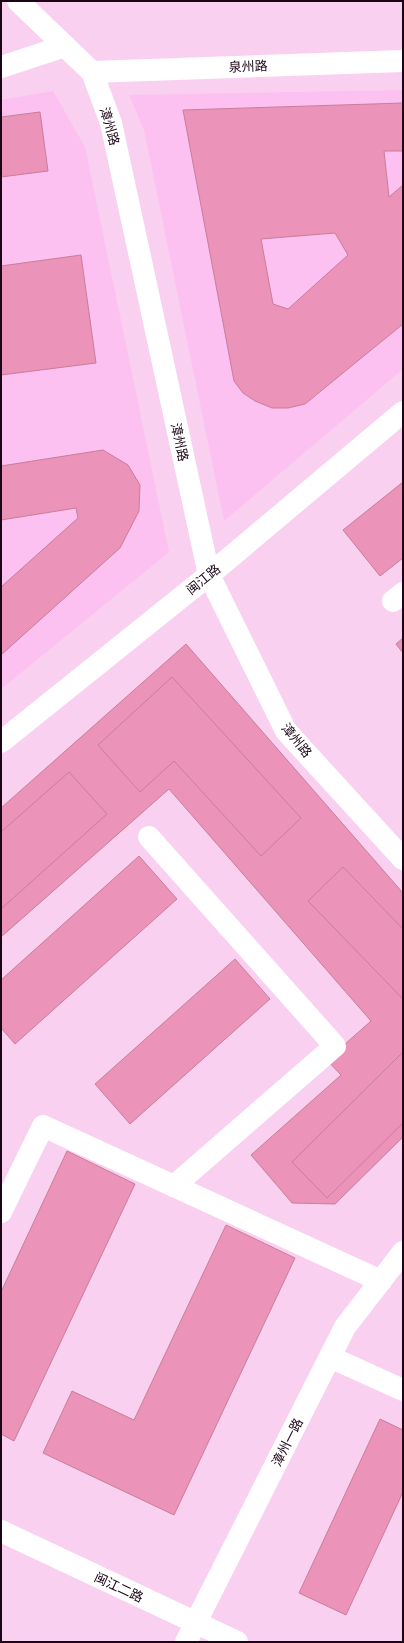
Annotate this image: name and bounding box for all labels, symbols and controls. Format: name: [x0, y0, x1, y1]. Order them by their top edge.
street label: 泉州路: [228, 57, 268, 75]
street label: 漳州路: [97, 105, 123, 147]
street label: 漳州路: [168, 421, 192, 463]
street label: 闽江路: [183, 561, 223, 597]
street label: 漳州路: [279, 720, 315, 760]
street label: 漳州一路: [268, 1415, 306, 1469]
street label: 闽江二路: [92, 1569, 146, 1605]

